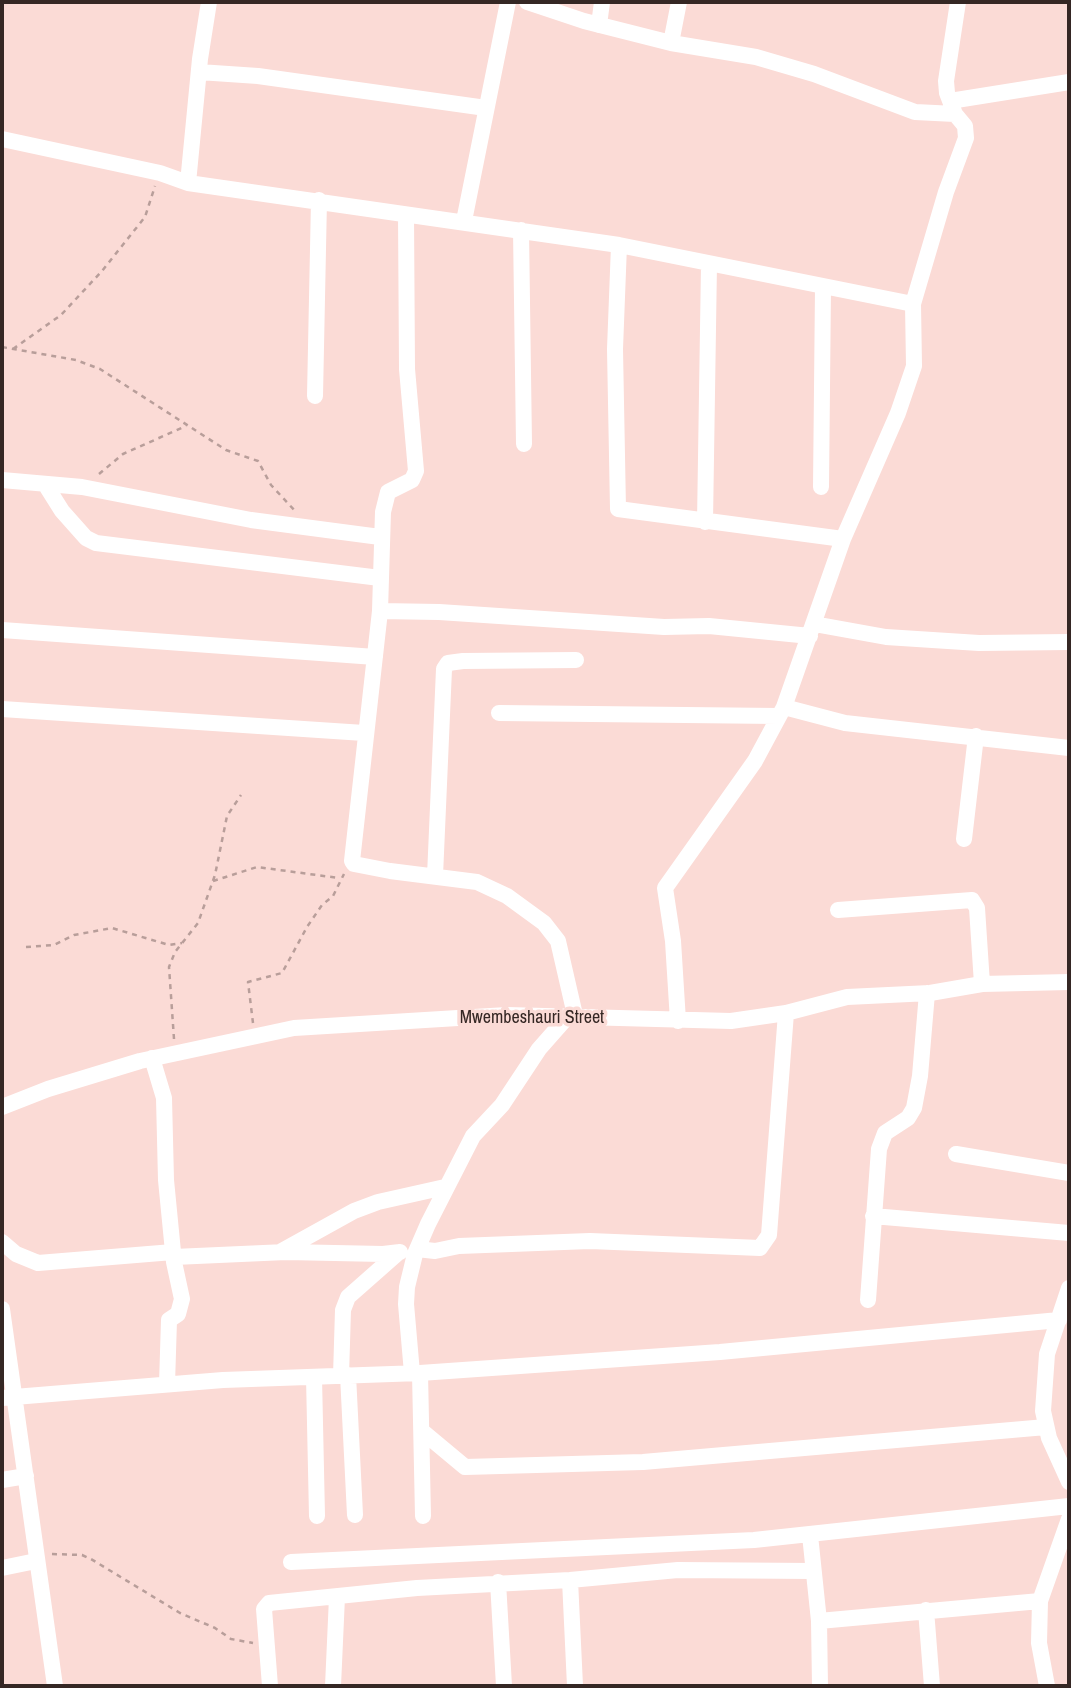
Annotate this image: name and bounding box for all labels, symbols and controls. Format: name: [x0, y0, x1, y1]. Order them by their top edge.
street label: Mwembeshauri Street: [460, 1007, 604, 1029]

